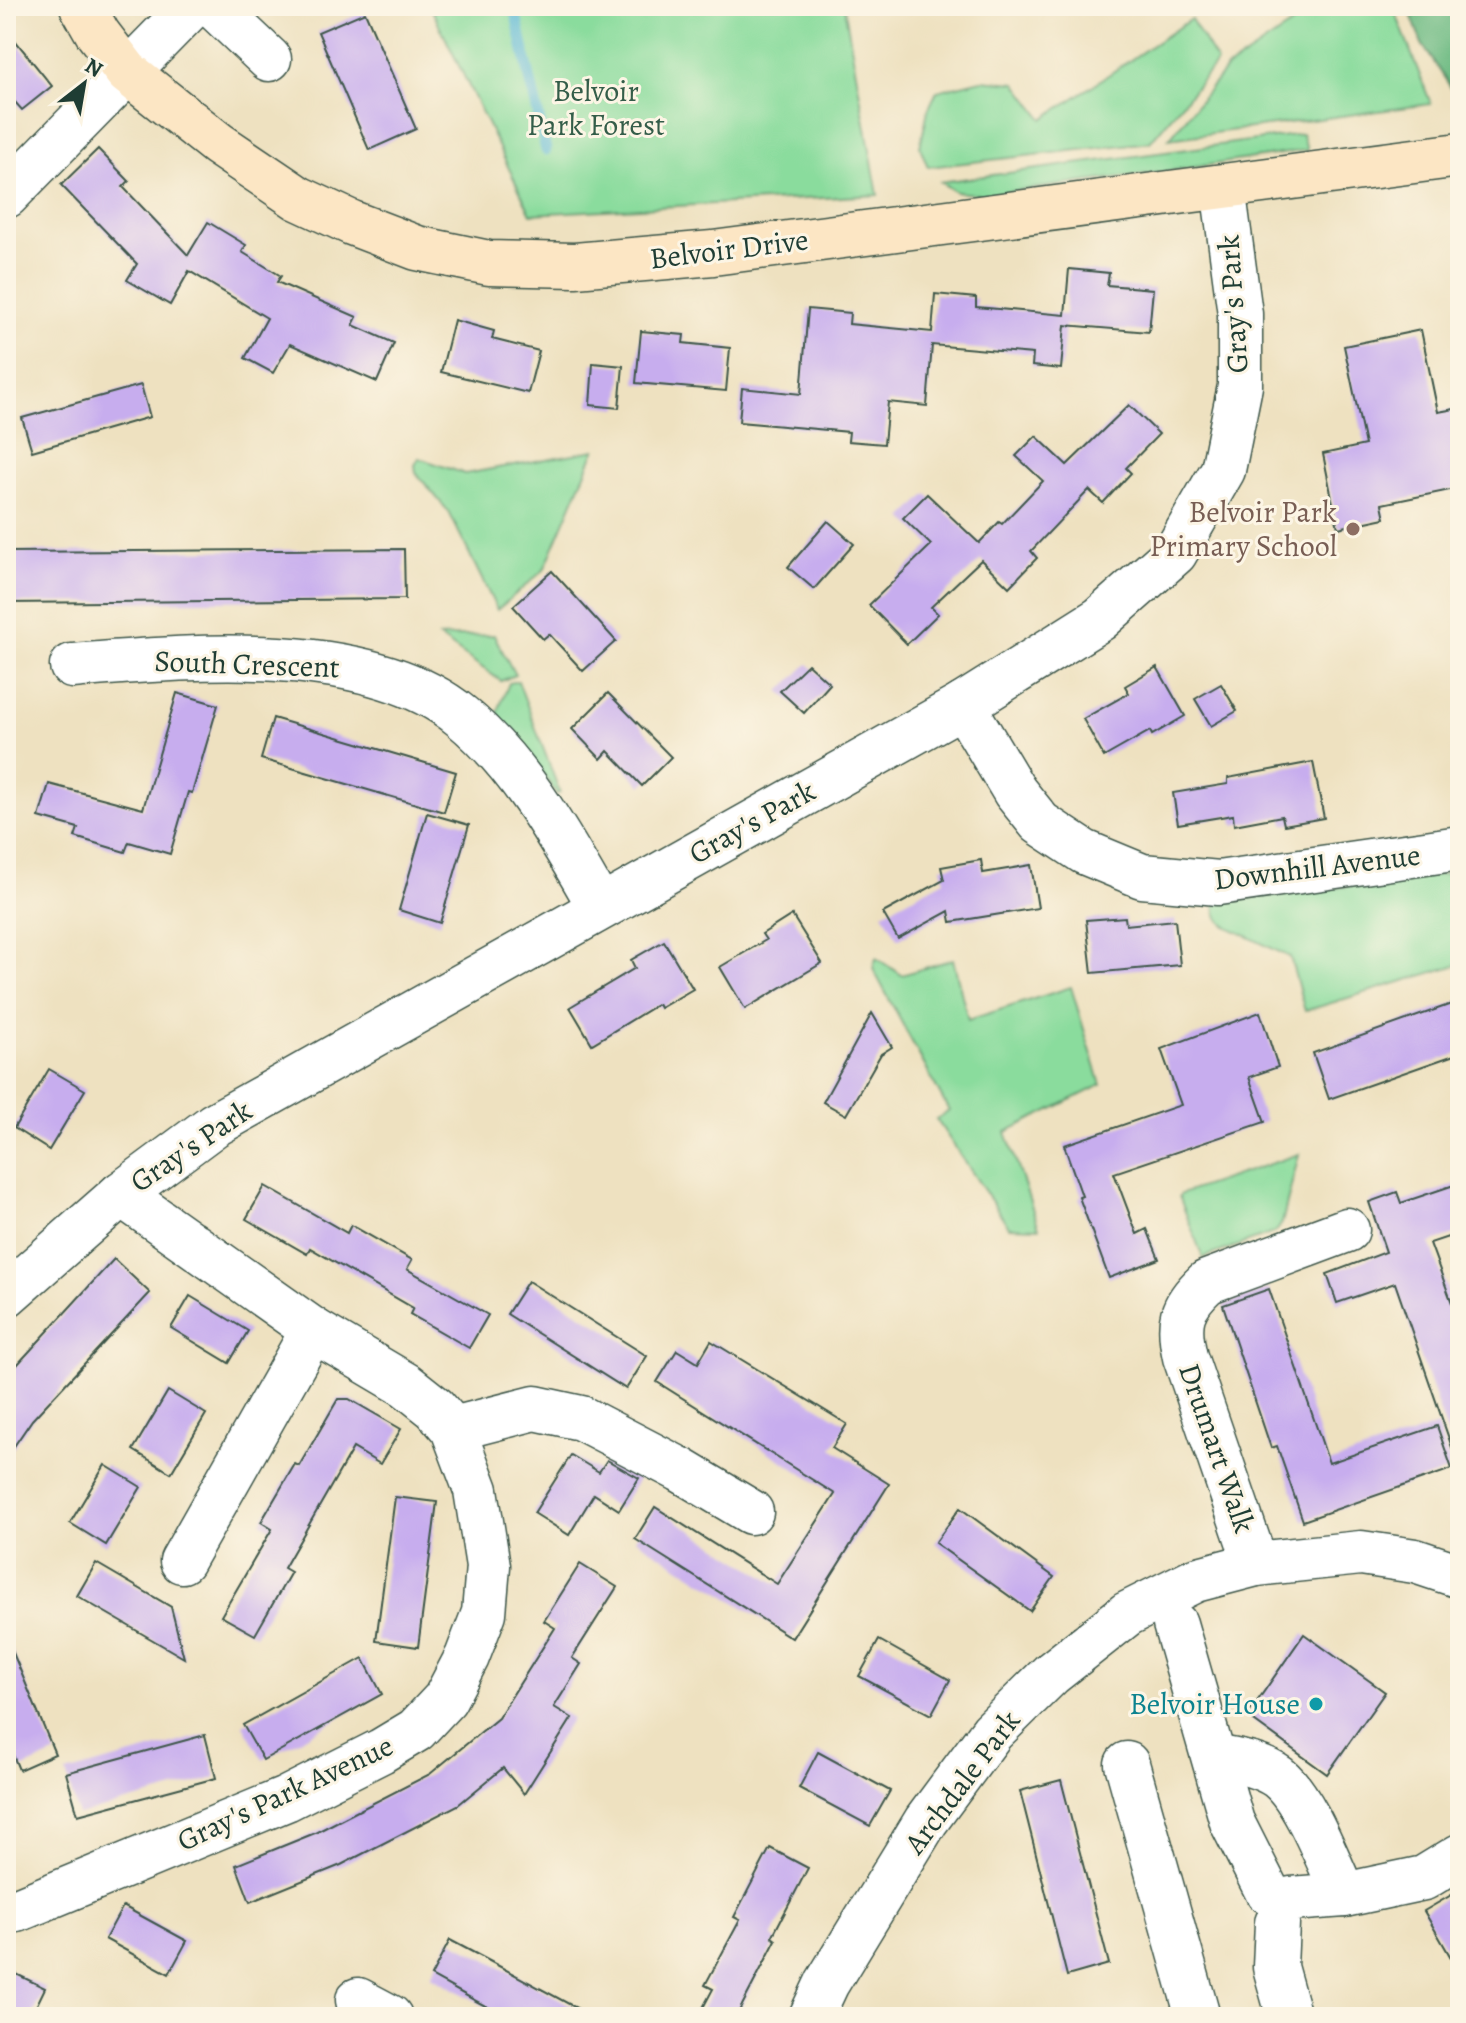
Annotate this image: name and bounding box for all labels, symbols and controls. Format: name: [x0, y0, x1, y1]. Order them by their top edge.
north arrow: [44, 44, 124, 124]
text: N: [79, 51, 108, 85]
park label: Belvoir Park Forest: [527, 71, 665, 145]
street label: Belvoir Drive: [647, 219, 811, 279]
street label: Gray's Park: [1208, 233, 1258, 375]
place label: Belvoir Park Primary School: [1149, 492, 1337, 566]
marker: Belvoir Park Primary School: [1344, 520, 1362, 538]
street label: South Crescent: [154, 641, 340, 687]
street label: Gray's Park: [682, 771, 822, 873]
street label: Downhill Avenue: [1212, 835, 1422, 899]
street label: Gray's Park: [122, 1091, 260, 1201]
street label: Drumart Walk: [1169, 1358, 1265, 1538]
place label: Belvoir House: [1129, 1684, 1300, 1724]
marker: Belvoir House: [1307, 1695, 1325, 1713]
street label: Archdale Park: [894, 1702, 1029, 1863]
street label: Gray's Park Avenue: [170, 1725, 400, 1861]

